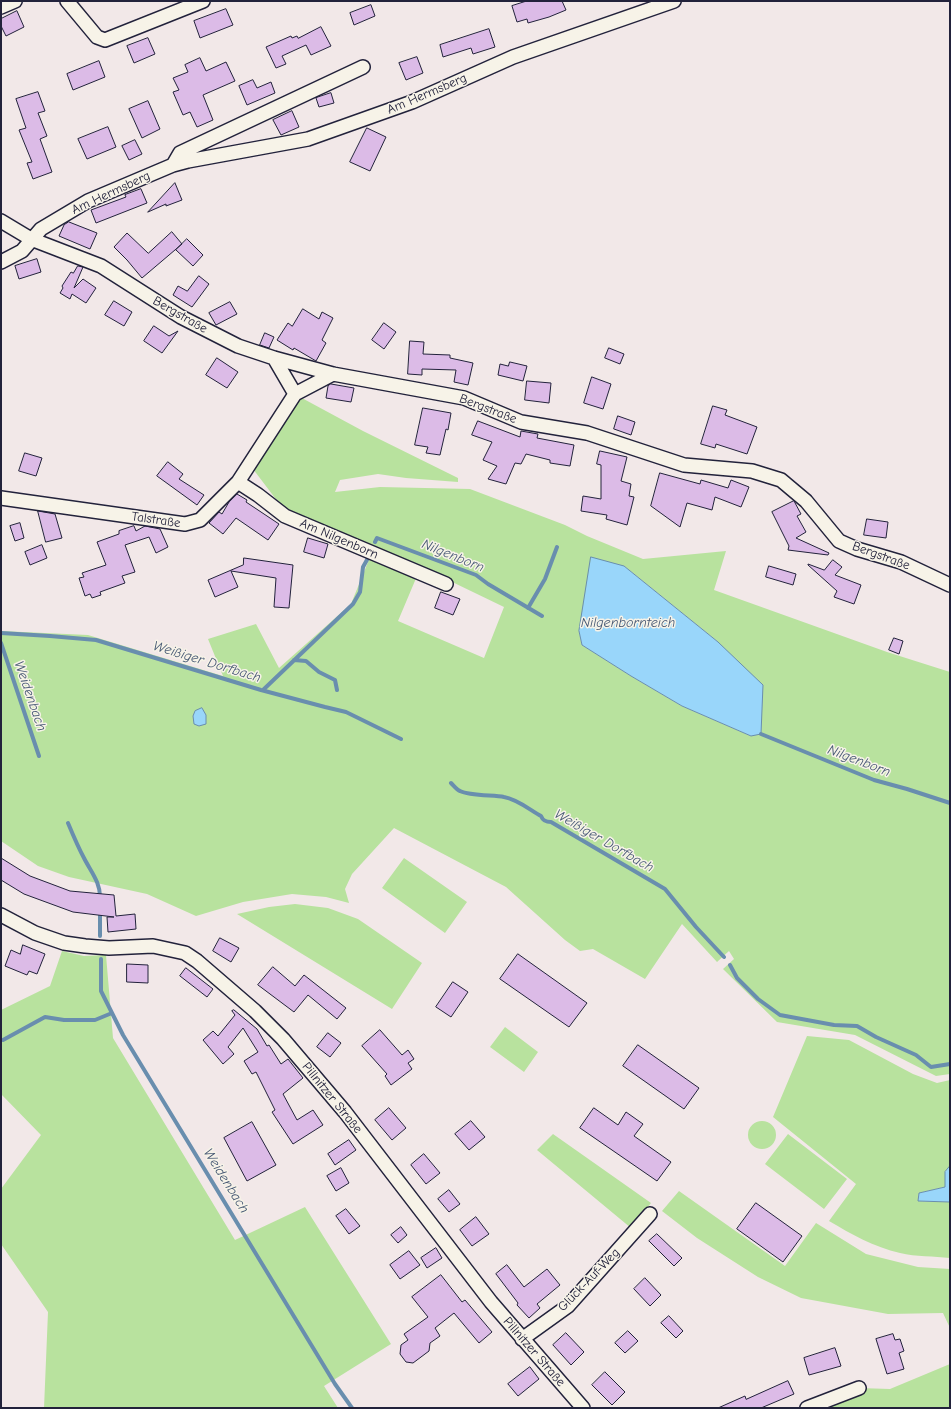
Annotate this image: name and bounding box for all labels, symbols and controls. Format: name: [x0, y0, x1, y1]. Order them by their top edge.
street label: Am Hermsberg: [385, 70, 469, 118]
street label: Am Hermsberg: [69, 168, 153, 218]
street label: Bergstraße: [150, 293, 210, 337]
street label: Bergstraße: [457, 391, 519, 427]
street label: Talstraße: [131, 509, 181, 531]
street label: Am Nilgenborn: [297, 515, 381, 563]
water label: Nilgenborn: [419, 536, 487, 576]
street label: Bergstraße: [850, 538, 912, 574]
water label: Nilgenbornteich: [581, 615, 675, 631]
water label: Weißiger Dorfbach: [151, 638, 263, 686]
water label: Weidenbach: [10, 659, 50, 733]
water label: Nilgenborn: [825, 741, 893, 781]
water label: Weißiger Dorfbach: [551, 806, 657, 876]
street label: Pillnitzer Straße: [299, 1059, 365, 1137]
water label: Weidenbach: [200, 1146, 252, 1216]
street label: Glück-Auf-Weg: [555, 1245, 623, 1315]
street label: Pillnitzer Straße: [500, 1314, 568, 1390]

